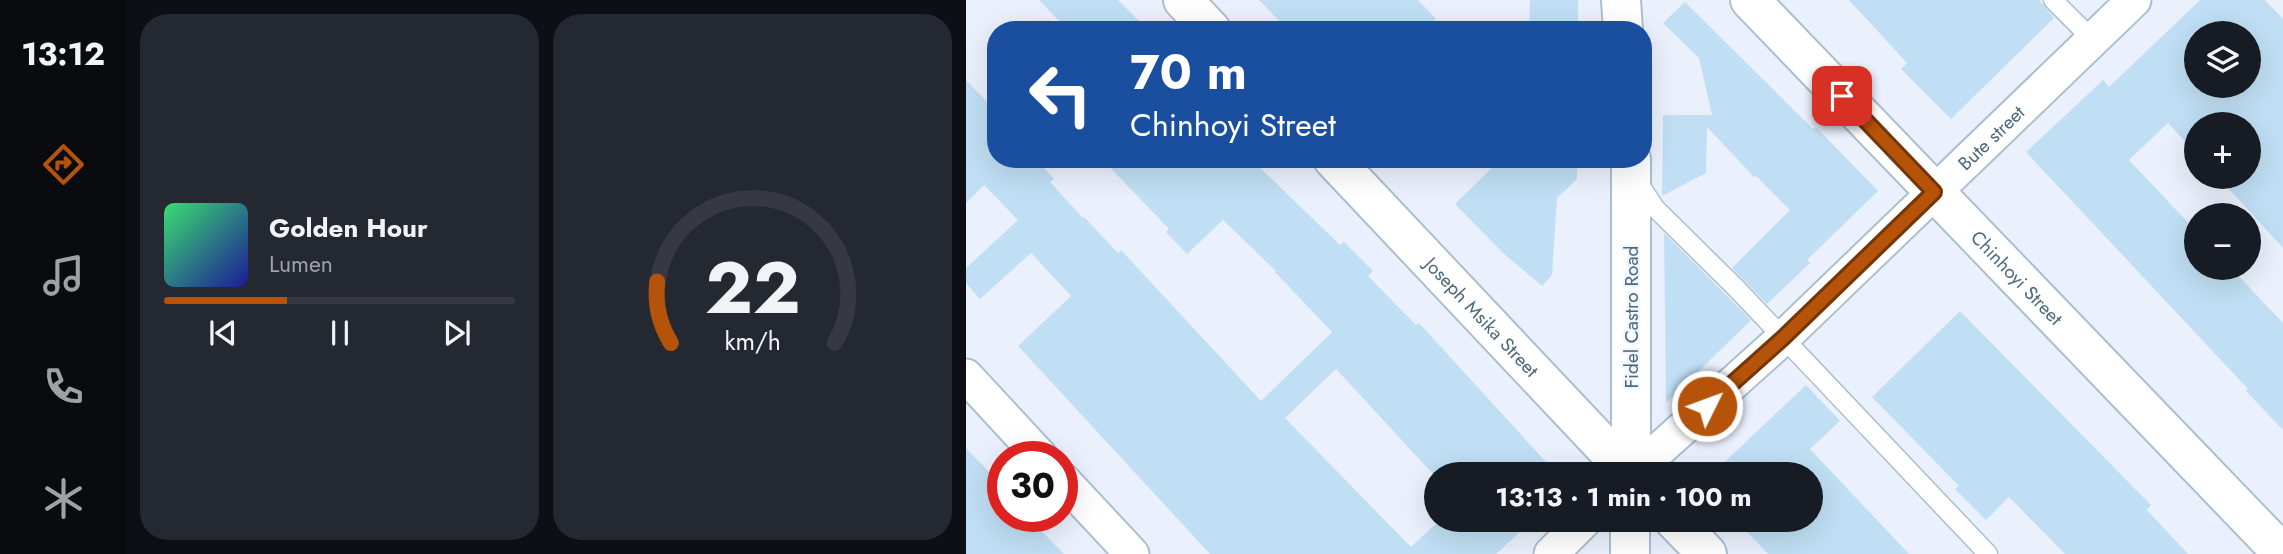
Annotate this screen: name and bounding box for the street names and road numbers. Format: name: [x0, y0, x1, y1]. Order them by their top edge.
street label: Bute street: [1952, 99, 2031, 176]
street label: Chinhoyi Street: [1965, 224, 2069, 331]
street label: Fidel Castro Road: [1618, 246, 1645, 388]
street label: Joseph Msika Street: [1417, 249, 1545, 383]

